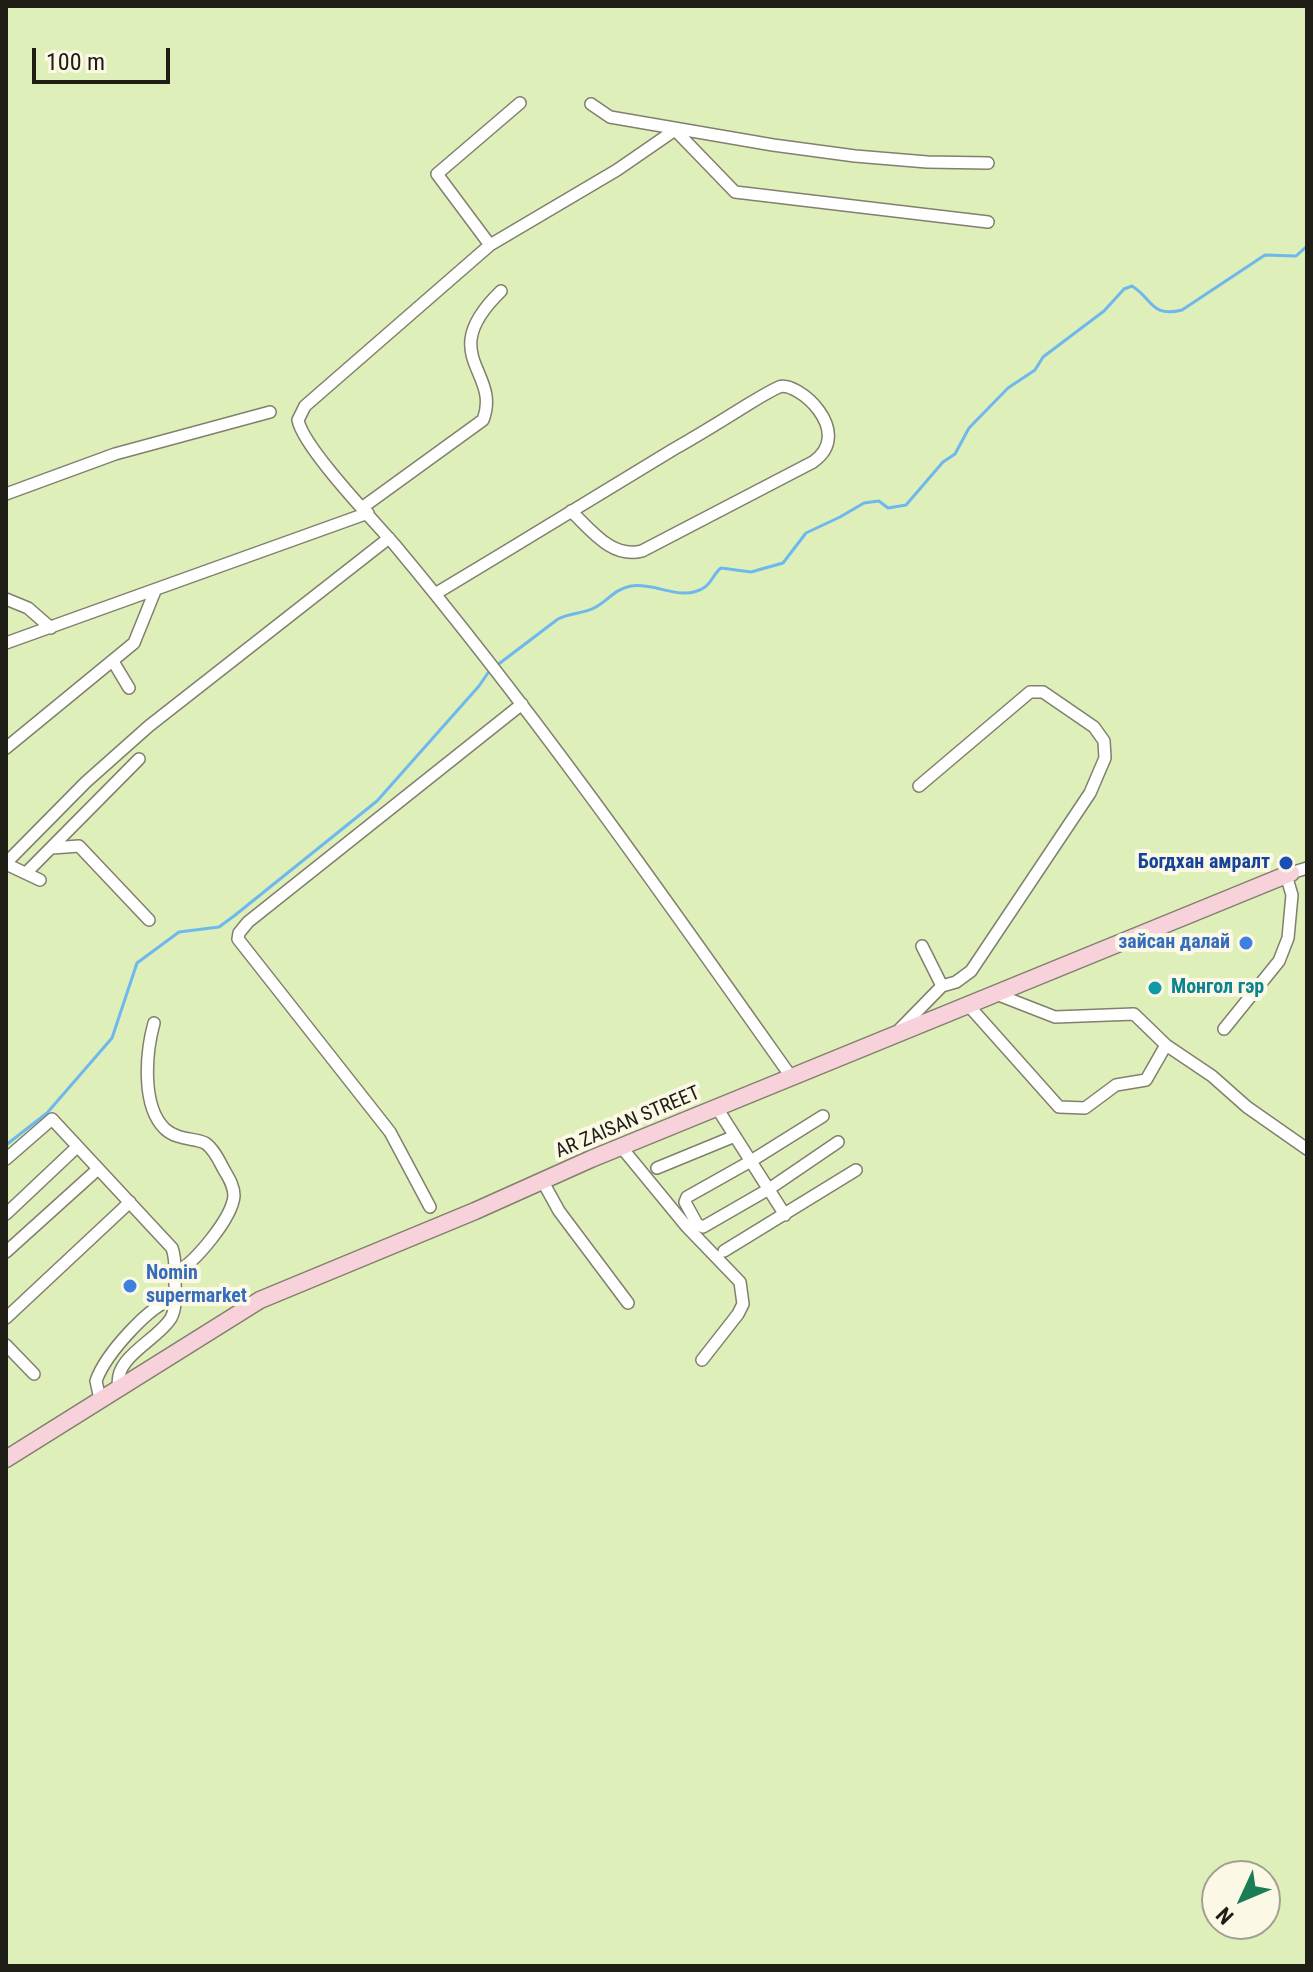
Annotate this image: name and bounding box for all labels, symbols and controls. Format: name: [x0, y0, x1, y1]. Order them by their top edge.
scale bar: [36, 32, 174, 82]
text: 100 m: [46, 48, 105, 76]
place label: Богдхан амралт: [1138, 851, 1270, 875]
marker: Богдхан амралт: [1277, 854, 1295, 872]
place label: зайсан далай: [1118, 931, 1230, 955]
marker: зайсан далай: [1237, 934, 1255, 952]
place label: Монгол гэр: [1171, 976, 1264, 1000]
marker: Монгол гэр: [1146, 979, 1164, 997]
street label: AR ZAISAN STREET: [552, 1082, 704, 1164]
place label: Nomin supermarket: [146, 1262, 247, 1309]
marker: Nomin supermarket: [121, 1277, 139, 1295]
north arrow: [1201, 1860, 1281, 1940]
text: N: [1211, 1902, 1238, 1929]

